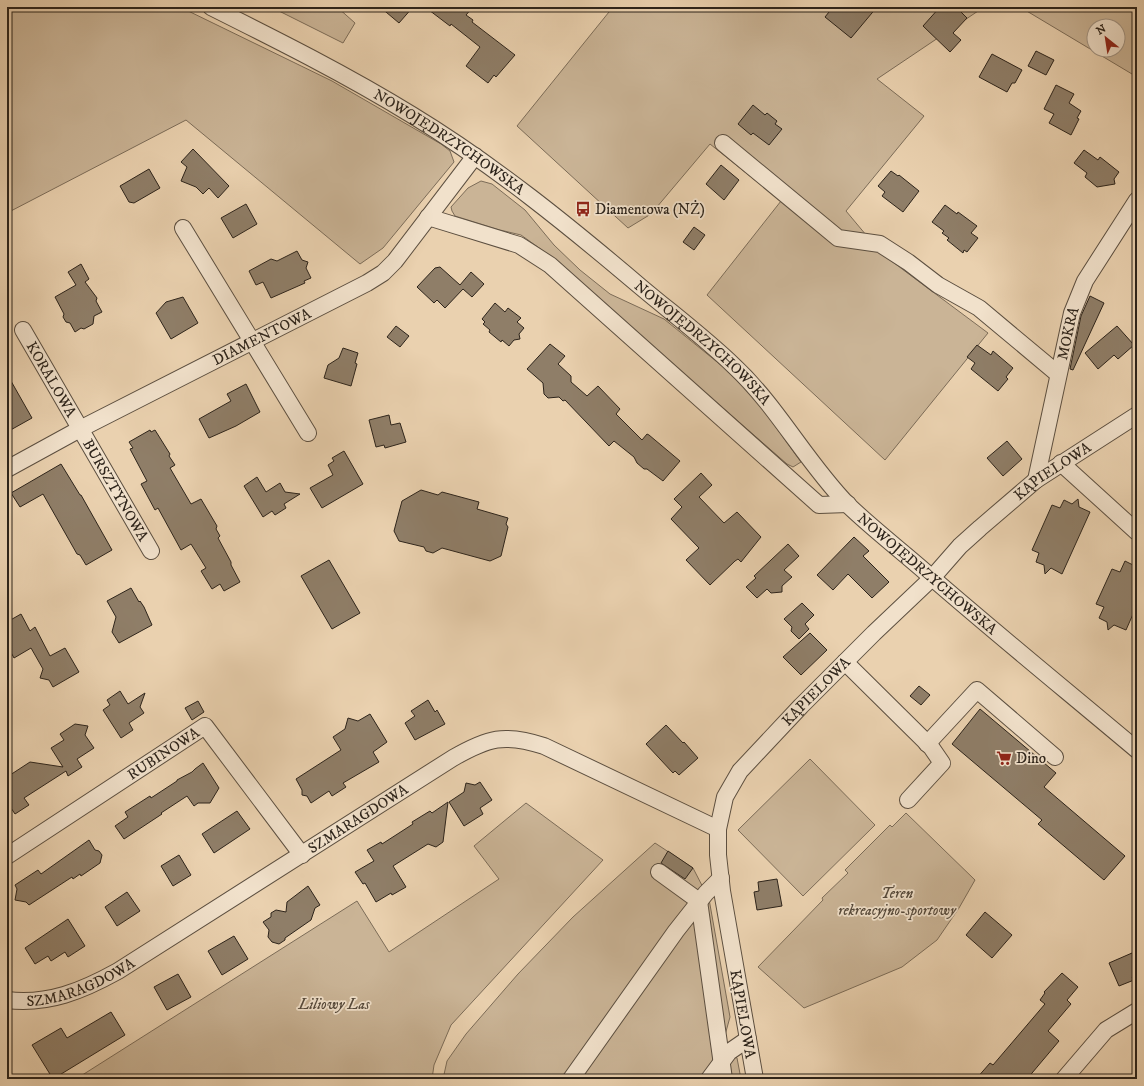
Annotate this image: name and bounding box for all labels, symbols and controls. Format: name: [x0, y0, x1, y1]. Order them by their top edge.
north arrow: [1086, 18, 1126, 58]
text: N: [1094, 22, 1109, 39]
street label: NOWOJĘDRZYCHOWSKA: [370, 85, 529, 200]
bus stop icon: Diamentowa (NŻ): [574, 200, 592, 218]
place label: Diamentowa (NŻ): [595, 200, 705, 219]
street label: NOWOJĘDRZYCHOWSKA: [630, 276, 775, 409]
street label: MOKRA: [1053, 303, 1084, 362]
street label: DIAMENTOWA: [209, 304, 315, 370]
street label: KORALOWA: [22, 338, 81, 421]
street label: BURSZTYNOWA: [78, 436, 153, 545]
street label: KĄPIELOWA: [1010, 438, 1095, 505]
street label: NOWOJĘDRZYCHOWSKA: [853, 509, 1001, 639]
street label: KĄPIELOWA: [778, 653, 855, 730]
street label: RUBINOWA: [124, 723, 204, 784]
supermarket icon: Dino: [995, 749, 1013, 767]
place label: Dino: [1016, 749, 1046, 768]
street label: SZMARAGDOWA: [304, 780, 412, 858]
park label: Teren rekreacyjno-sportowy: [838, 884, 957, 920]
street label: SZMARAGDOWA: [26, 954, 139, 1011]
street label: KĄPIELOWA: [725, 968, 760, 1060]
park label: Liliowy Las: [298, 995, 370, 1014]

